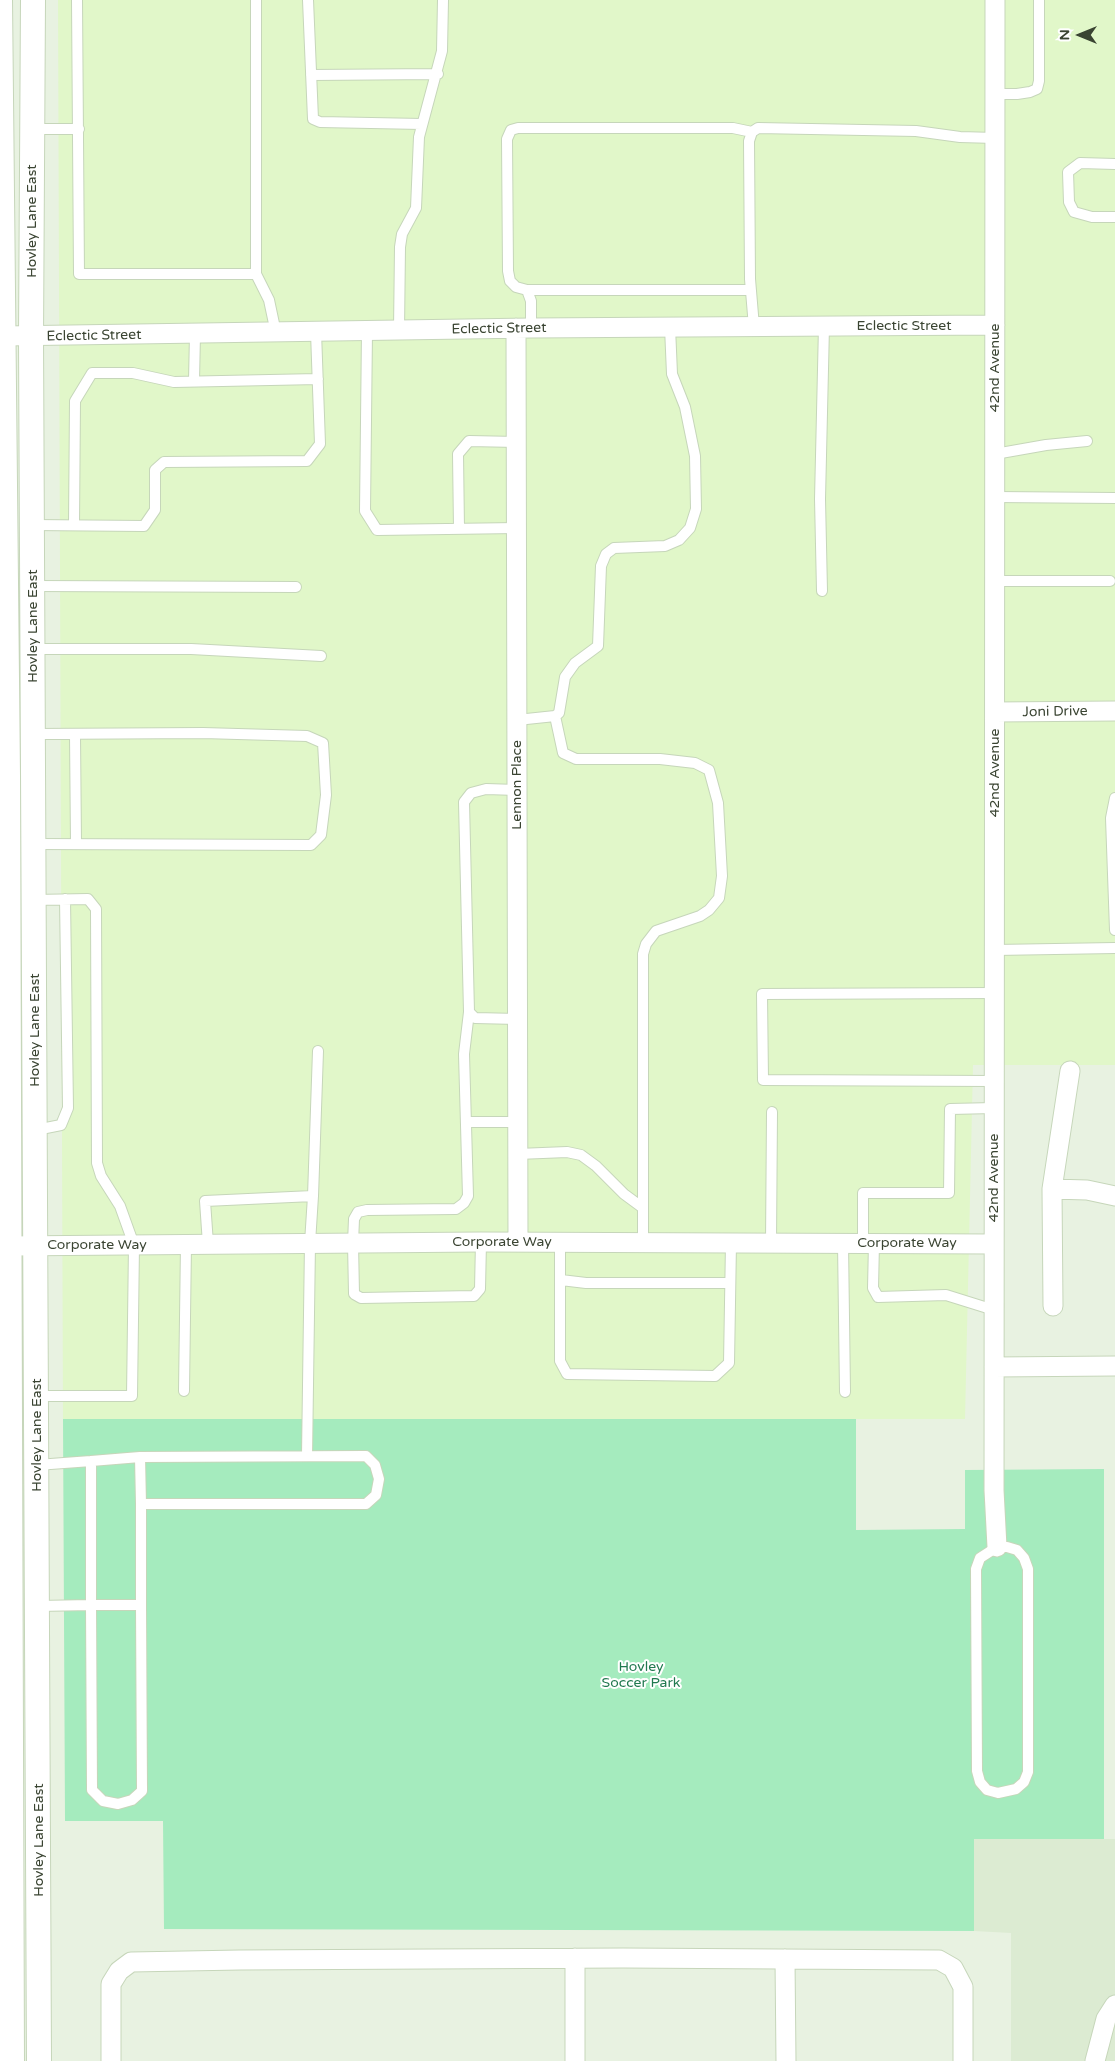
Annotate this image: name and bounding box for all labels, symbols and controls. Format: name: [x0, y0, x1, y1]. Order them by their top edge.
north arrow: [1055, 10, 1105, 60]
text: N: [1056, 29, 1073, 41]
street label: Hovley Lane East: [24, 164, 40, 278]
street label: Eclectic Street: [856, 318, 952, 334]
street label: Eclectic Street: [451, 320, 547, 338]
street label: 42nd Avenue: [987, 324, 1003, 412]
street label: Eclectic Street: [46, 327, 142, 345]
street label: Hovley Lane East: [25, 569, 41, 683]
street label: Joni Drive: [1022, 703, 1088, 721]
street label: 42nd Avenue: [987, 729, 1003, 817]
street label: Lennon Place: [509, 740, 525, 830]
street label: Hovley Lane East: [27, 973, 43, 1087]
street label: 42nd Avenue: [986, 1134, 1002, 1222]
street label: Corporate Way: [452, 1234, 552, 1250]
street label: Corporate Way: [857, 1235, 957, 1251]
street label: Corporate Way: [47, 1237, 147, 1253]
street label: Hovley Lane East: [29, 1378, 45, 1492]
park label: Hovley Soccer Park: [602, 1659, 680, 1691]
street label: Hovley Lane East: [31, 1783, 47, 1897]

